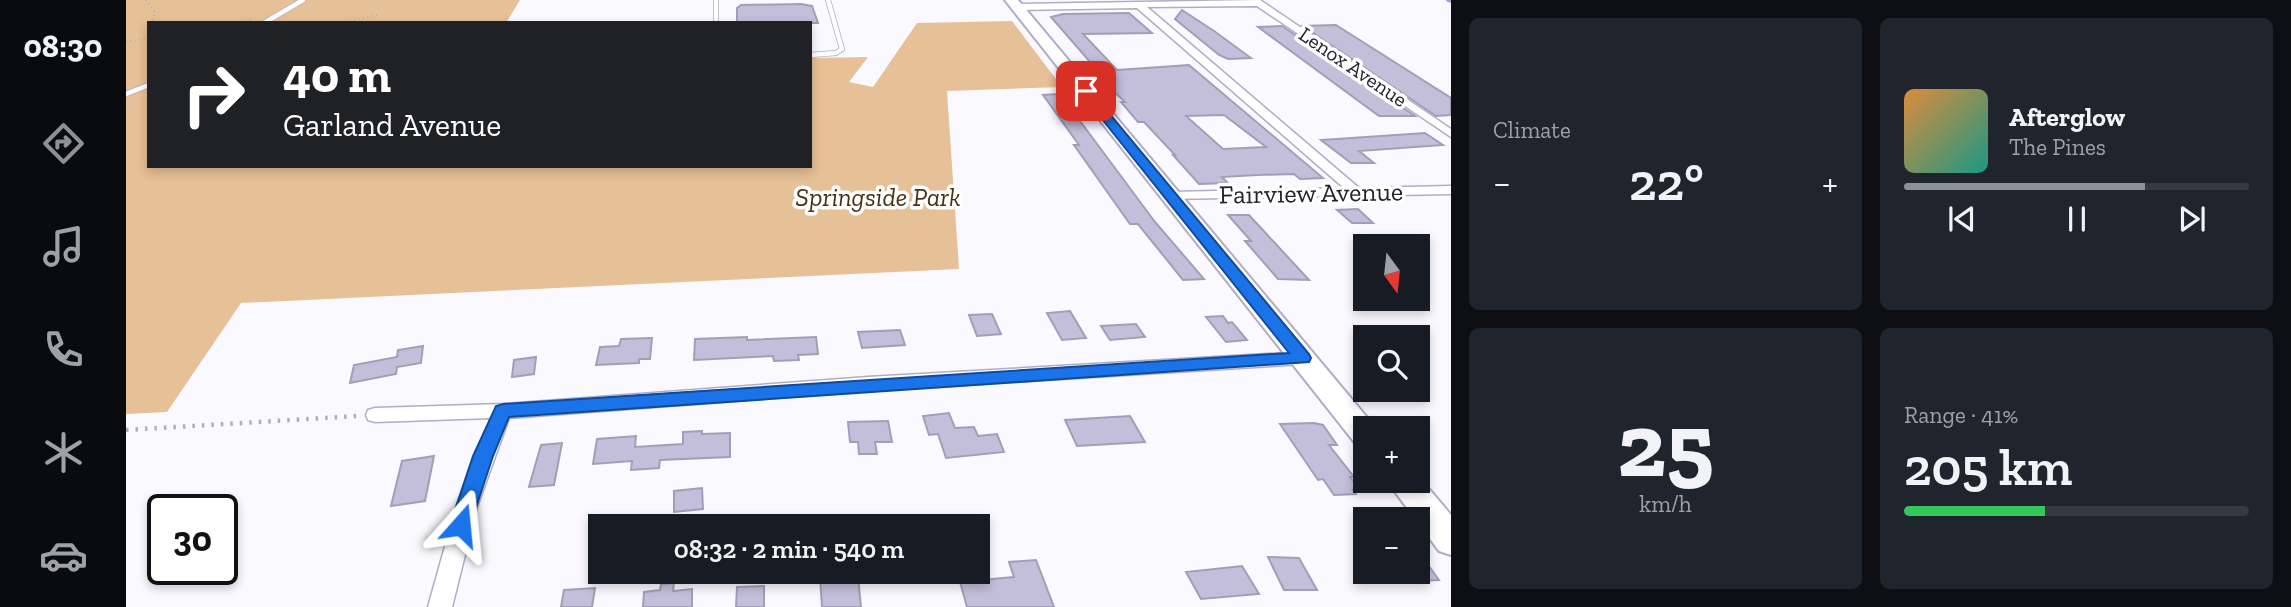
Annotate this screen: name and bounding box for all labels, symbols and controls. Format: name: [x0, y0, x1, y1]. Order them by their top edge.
street label: Lenox Avenue: [1294, 21, 1412, 112]
text: 08:30: [23, 27, 103, 65]
text: 40 m: [283, 46, 391, 105]
icon: right: [168, 49, 259, 140]
pin: [1056, 61, 1116, 121]
icon: arrive: [1067, 72, 1105, 110]
text: Afterglow: [2009, 101, 2125, 133]
text: Garland Avenue: [283, 106, 501, 144]
text: Climate: [1493, 116, 1571, 144]
icon: directions: [39, 119, 88, 168]
text: The Pines: [2009, 133, 2106, 161]
text: 22°: [1629, 151, 1704, 213]
text: −: [1493, 160, 1511, 206]
text: +: [1822, 160, 1838, 206]
street label: Fairview Avenue: [1219, 175, 1403, 211]
park label: Springside Park: [795, 181, 961, 213]
icon: previous: [1943, 200, 1981, 238]
icon: pause: [2058, 200, 2096, 238]
icon: next: [2173, 200, 2211, 238]
icon: music: [39, 222, 88, 271]
north arrow: [1353, 234, 1430, 312]
map controls: [1353, 234, 1430, 584]
icon: phone: [39, 325, 88, 374]
button: search: [1353, 325, 1430, 402]
text: 25: [1617, 390, 1714, 499]
text: Range · 41%: [1904, 401, 2018, 429]
button: +: [1353, 416, 1430, 493]
icon: climate: [39, 428, 88, 477]
text: 205 km: [1904, 436, 2072, 498]
position arrow: [424, 488, 498, 562]
text: km/h: [1639, 490, 1692, 518]
speed limit sign: 30: [147, 494, 238, 585]
button: −: [1353, 507, 1430, 584]
icon: car: [39, 531, 88, 580]
text: 08:32 · 2 min · 540 m: [674, 533, 904, 565]

